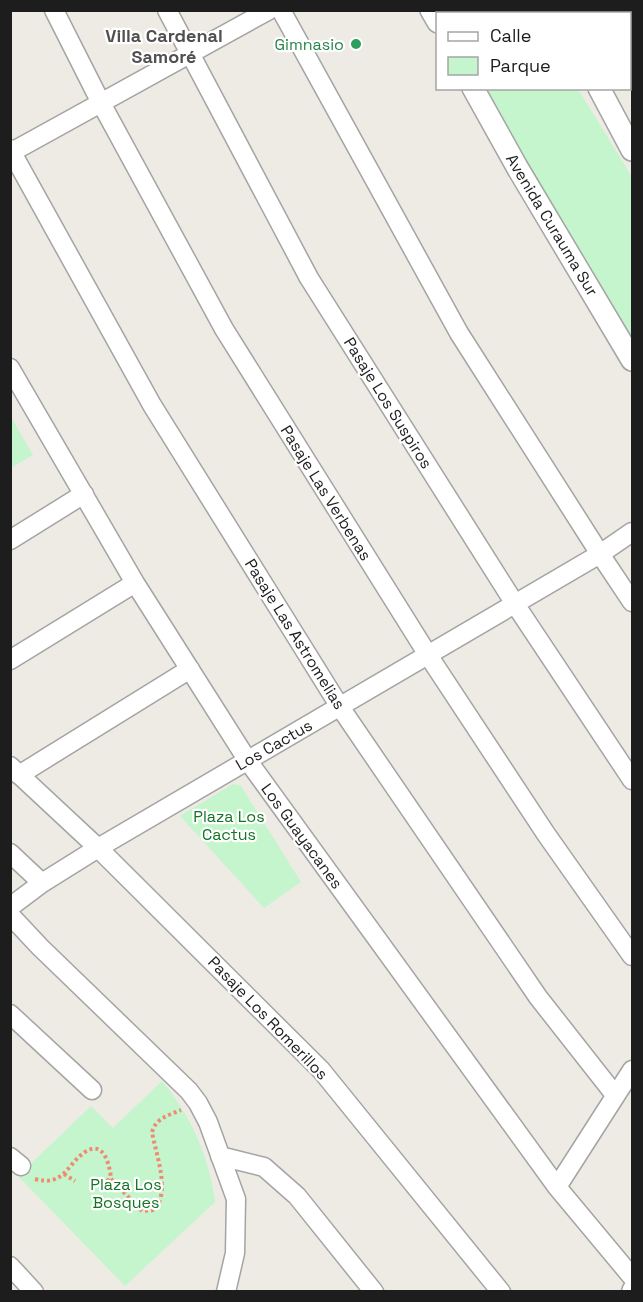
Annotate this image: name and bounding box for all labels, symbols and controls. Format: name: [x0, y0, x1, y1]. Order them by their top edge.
legend: [436, 12, 631, 90]
district label: Villa Cardenal Samoré: [105, 24, 223, 68]
text: Calle: [490, 24, 531, 47]
place label: Gimnasio: [275, 34, 344, 55]
marker: Gimnasio: [349, 37, 363, 51]
text: Parque: [490, 54, 551, 77]
street label: Avenida Curauma Sur: [501, 150, 603, 300]
street label: Pasaje Los Suspiros: [339, 333, 437, 473]
street label: Pasaje Las Verbenas: [276, 421, 376, 565]
street label: Pasaje Las Astromelias: [240, 555, 350, 713]
street label: Los Cactus: [232, 715, 316, 775]
street label: Los Guayacanes: [257, 779, 347, 893]
park label: Plaza Los Cactus: [193, 806, 265, 845]
street label: Pasaje Los Romerillos: [203, 952, 333, 1084]
park label: Plaza Los Bosques: [90, 1174, 162, 1213]

